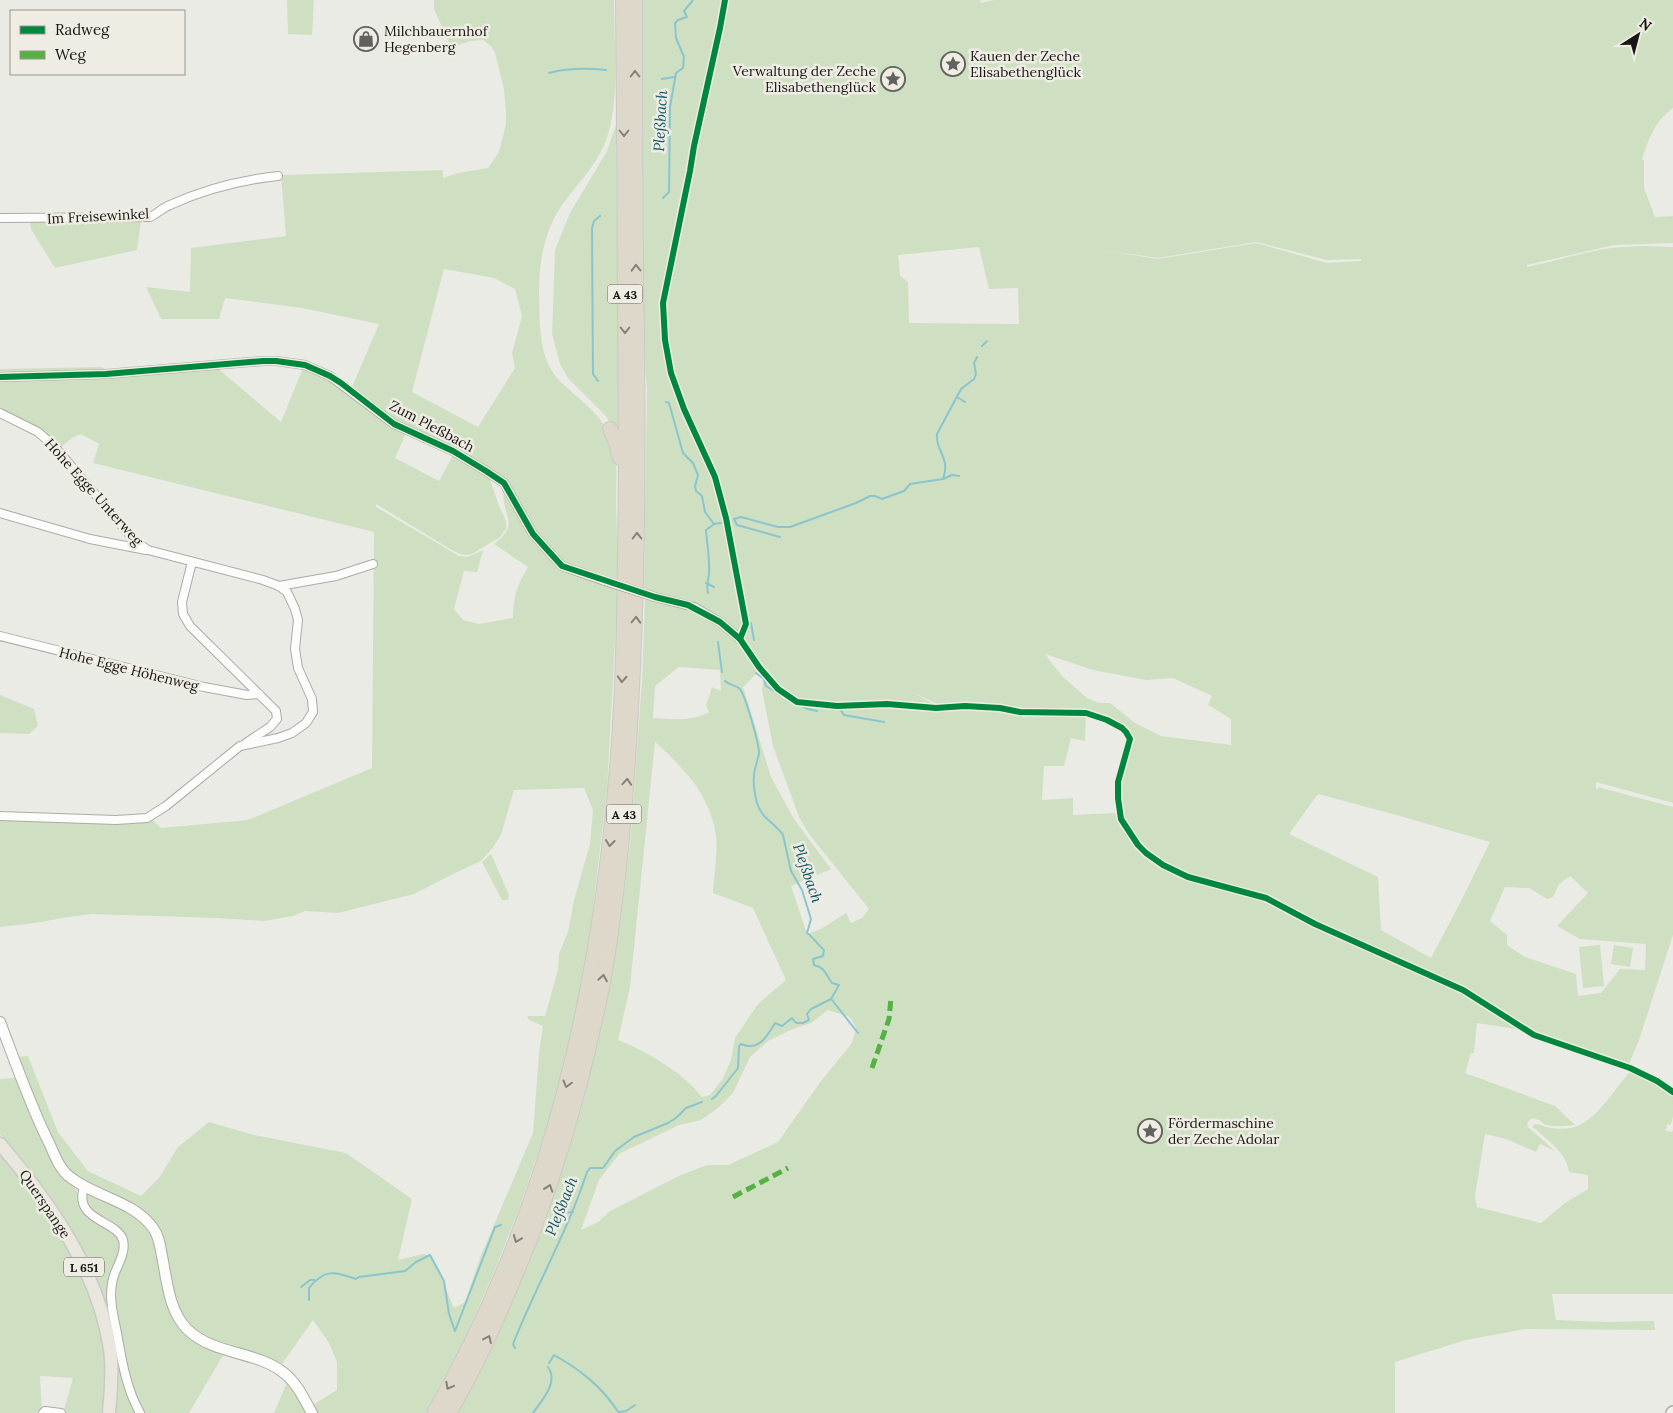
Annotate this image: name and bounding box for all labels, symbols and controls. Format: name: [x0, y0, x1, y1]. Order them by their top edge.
legend: [10, 10, 185, 75]
north arrow: [1613, 10, 1663, 60]
text: N: [1636, 14, 1655, 35]
text: Radweg: [55, 20, 110, 39]
place label: Milchbauernhof Hegenberg: [384, 22, 489, 56]
shop icon: Milchbauernhof Hegenberg: [353, 26, 379, 52]
text: Weg: [55, 45, 86, 64]
place label: Kauen der Zeche Elisabethenglück: [970, 47, 1081, 81]
place icon: Kauen der Zeche Elisabethenglück: [940, 51, 966, 77]
place label: Verwaltung der Zeche Elisabethenglück: [732, 62, 876, 96]
place icon: Verwaltung der Zeche Elisabethenglück: [880, 66, 906, 92]
one-way arrow: [630, 70, 640, 78]
water label: Pleßbach: [649, 89, 671, 152]
one-way arrow: [619, 130, 629, 137]
street label: Im Freisewinkel: [46, 204, 150, 228]
one-way arrow: [631, 264, 641, 272]
road number: A 43: [608, 284, 642, 304]
one-way arrow: [620, 327, 630, 335]
street label: Zum Pleßbach: [386, 396, 478, 456]
street label: Hohe Egge Unterweg: [41, 435, 147, 550]
one-way arrow: [632, 531, 642, 539]
one-way arrow: [631, 616, 641, 624]
street label: Hohe Egge Höhenweg: [57, 643, 201, 695]
one-way arrow: [617, 676, 628, 684]
one-way arrow: [622, 778, 633, 786]
road number: A 43: [606, 804, 642, 824]
one-way arrow: [605, 839, 616, 847]
water label: Pleßbach: [789, 841, 827, 906]
one-way arrow: [598, 974, 608, 983]
one-way arrow: [563, 1080, 573, 1088]
place label: Fördermaschine der Zeche Adolar: [1168, 1114, 1279, 1148]
place icon: Fördermaschine der Zeche Adolar: [1137, 1118, 1163, 1144]
street label: Querspange: [15, 1166, 75, 1242]
water label: Pleßbach: [541, 1173, 582, 1238]
one-way arrow: [543, 1185, 553, 1193]
one-way arrow: [513, 1234, 524, 1243]
road number: L 651: [64, 1258, 104, 1276]
one-way arrow: [481, 1335, 492, 1344]
one-way arrow: [445, 1381, 455, 1390]

